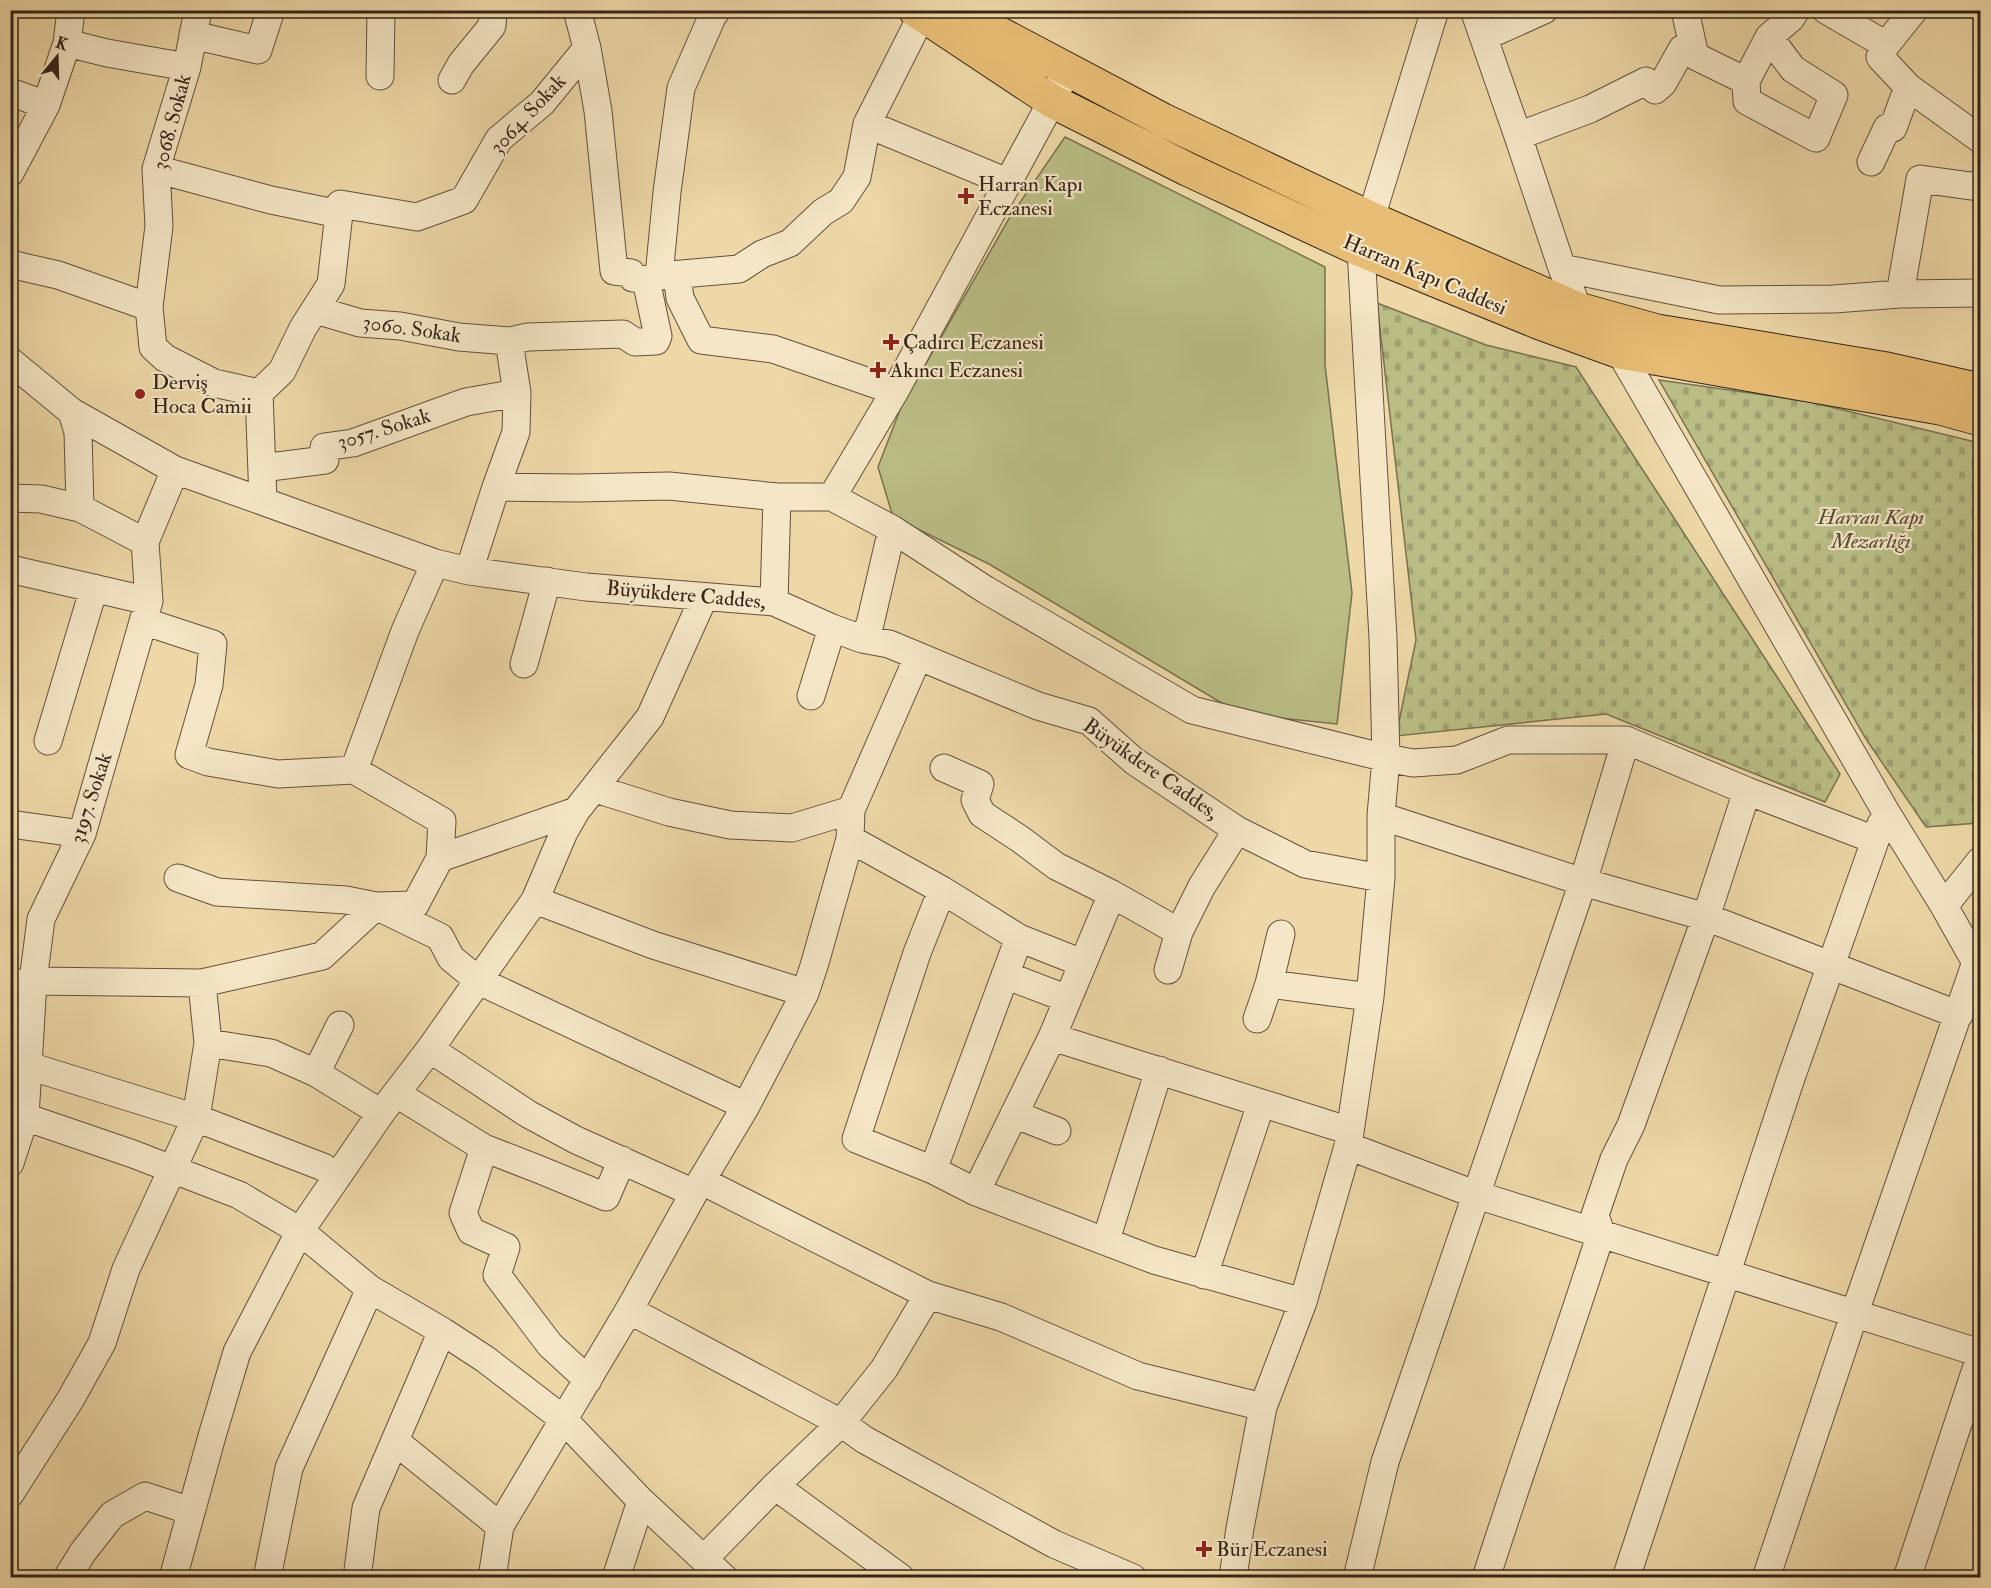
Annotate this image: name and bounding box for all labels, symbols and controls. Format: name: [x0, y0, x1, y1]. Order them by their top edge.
north arrow: [27, 27, 87, 87]
text: K: [53, 32, 71, 55]
street label: 3064. Sokak: [484, 68, 572, 160]
street label: 3068. Sokak: [146, 71, 198, 173]
place label: Harran Kapı Eczanesi: [978, 171, 1083, 222]
marker: Harran Kapı Eczanesi: [959, 189, 973, 203]
street label: Harran Kapı Caddesi: [1339, 228, 1511, 322]
street label: 3060. Sokak: [361, 309, 463, 349]
place label: Çadırcı Eczanesi: [903, 329, 1044, 356]
marker: Çadırcı Eczanesi: [884, 335, 898, 349]
place label: Akıncı Eczanesi: [889, 357, 1023, 384]
marker: Akıncı Eczanesi: [871, 363, 885, 377]
place label: Derviş Hoca Camii: [152, 369, 252, 420]
marker: Derviş Hoca Camii: [133, 387, 147, 401]
street label: 3057. Sokak: [334, 402, 434, 456]
park label: Harran Kapı Mezarlığı: [1817, 504, 1924, 555]
street label: Büyükdere Caddes,: [605, 575, 767, 615]
street label: Büyükdere Caddes,: [1078, 712, 1224, 826]
street label: 3197. Sokak: [64, 749, 118, 847]
place label: Bür Eczanesi: [1216, 1536, 1328, 1563]
marker: Bür Eczanesi: [1197, 1542, 1211, 1556]

